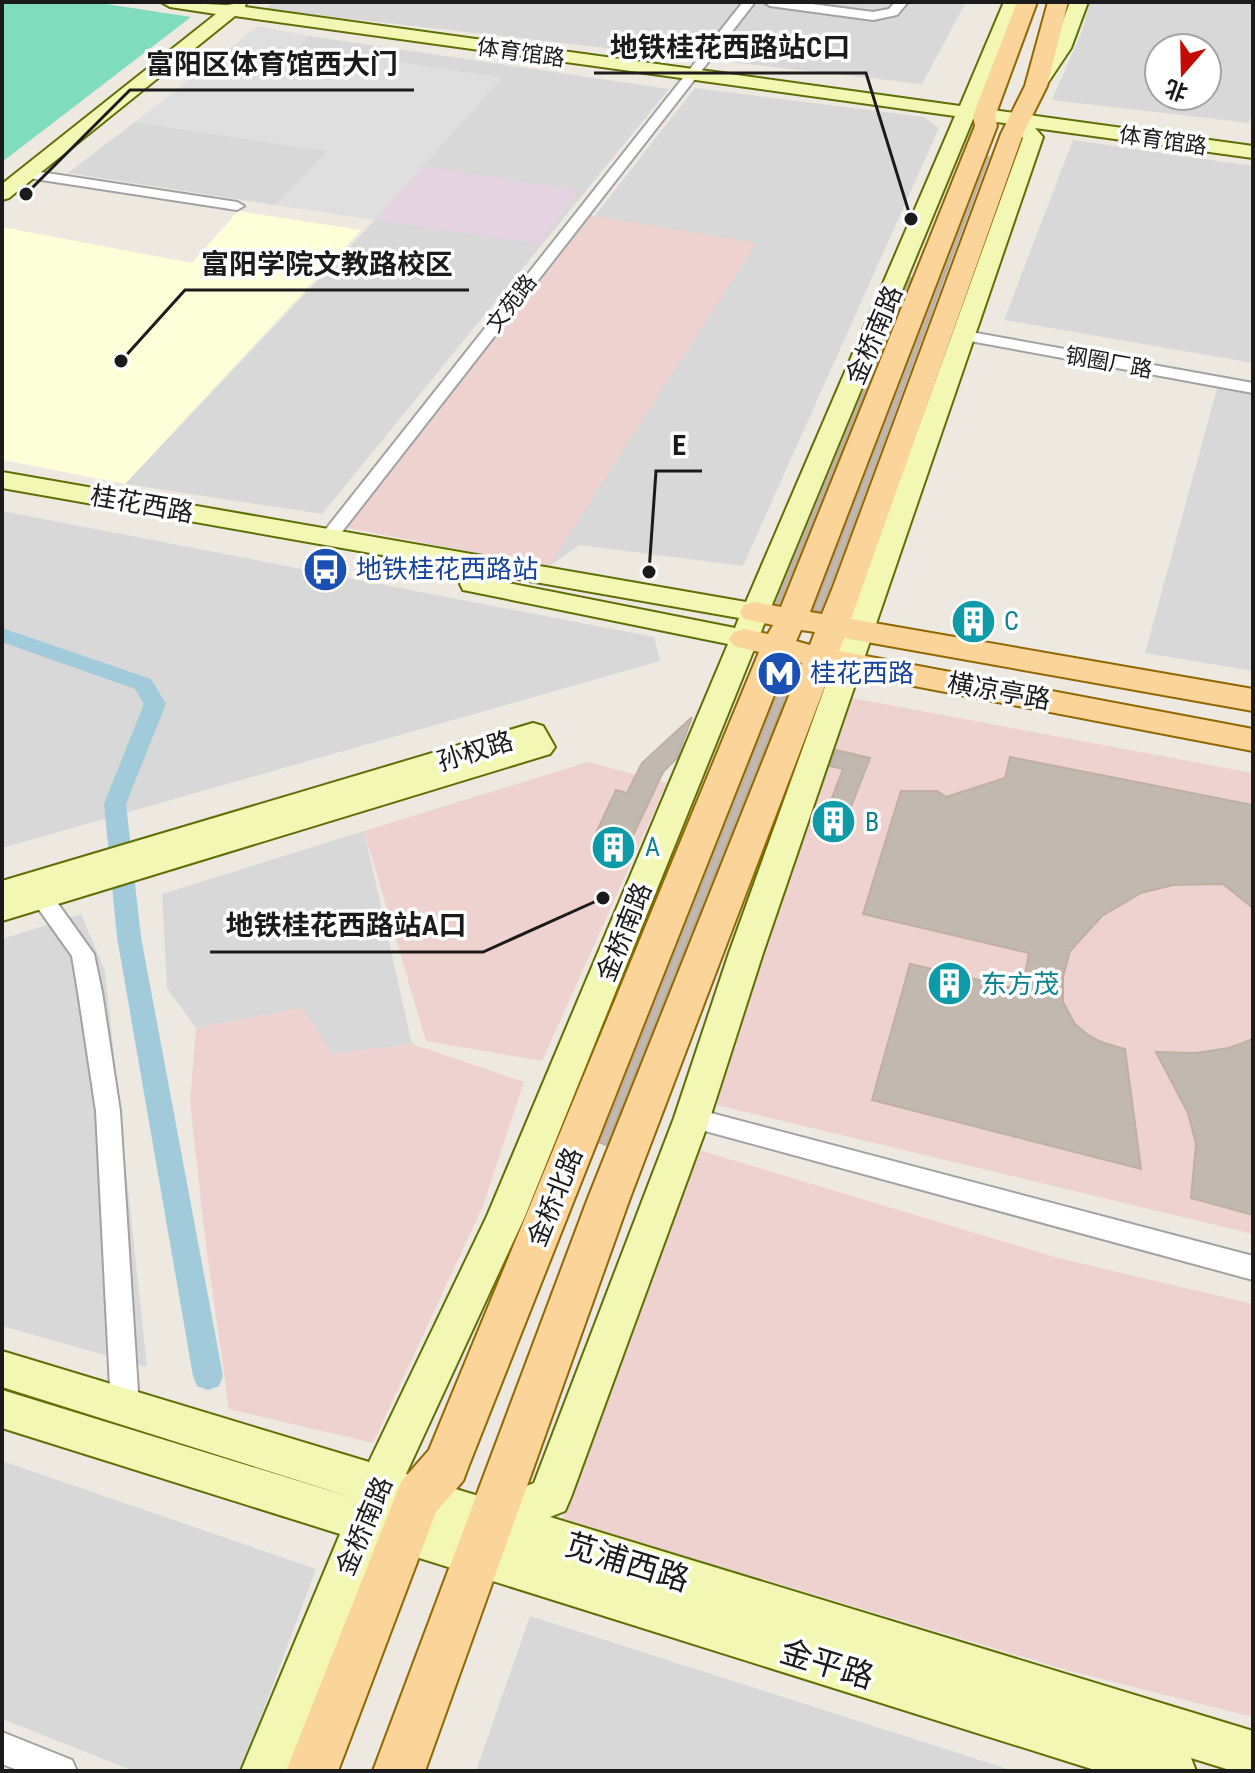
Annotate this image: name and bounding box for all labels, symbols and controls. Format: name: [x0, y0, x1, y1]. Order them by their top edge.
callout: 地铁桂花西路站C口: [594, 21, 866, 73]
text: 地铁桂花西路站C口: [610, 31, 850, 64]
north arrow: [1143, 32, 1223, 112]
street label: 体育馆路: [476, 34, 566, 71]
callout: 富阳区体育馆西大门: [130, 38, 414, 90]
text: 富阳区体育馆西大门: [146, 48, 398, 81]
text: 北: [1162, 75, 1191, 106]
street label: 体育馆路: [1118, 122, 1208, 159]
callout: 富阳学院文教路校区: [185, 238, 469, 290]
text: 富阳学院文教路校区: [201, 248, 453, 281]
street label: 文苑路: [481, 270, 542, 337]
street label: 金桥南路: [840, 281, 908, 389]
street label: 钢圈厂路: [1063, 343, 1154, 382]
callout: E: [656, 419, 702, 471]
text: E: [672, 429, 686, 462]
street label: 桂花西路: [88, 480, 196, 528]
bus stop icon: 地铁桂花西路站: [301, 545, 349, 593]
place label: 地铁桂花西路站: [356, 554, 538, 584]
building icon: C: [949, 597, 997, 645]
place label: C: [1004, 606, 1019, 636]
metro station icon: 桂花西路: [755, 649, 803, 697]
place label: 桂花西路: [810, 658, 914, 688]
street label: 横凉亭路: [945, 667, 1053, 715]
street label: 孙权路: [433, 725, 517, 777]
building icon: B: [810, 798, 858, 846]
place label: B: [865, 807, 879, 837]
building icon: A: [590, 823, 638, 871]
place label: A: [645, 832, 660, 862]
street label: 金桥南路: [591, 878, 657, 986]
callout: 地铁桂花西路站A口: [210, 900, 483, 952]
text: 地铁桂花西路站A口: [226, 909, 466, 942]
building icon: 东方茂: [926, 960, 974, 1008]
place label: 东方茂: [981, 969, 1059, 999]
street label: 金桥北路: [522, 1143, 588, 1251]
street label: 金桥南路: [330, 1472, 398, 1580]
street label: 苋浦西路: [560, 1525, 694, 1599]
street label: 金平路: [776, 1632, 878, 1696]

